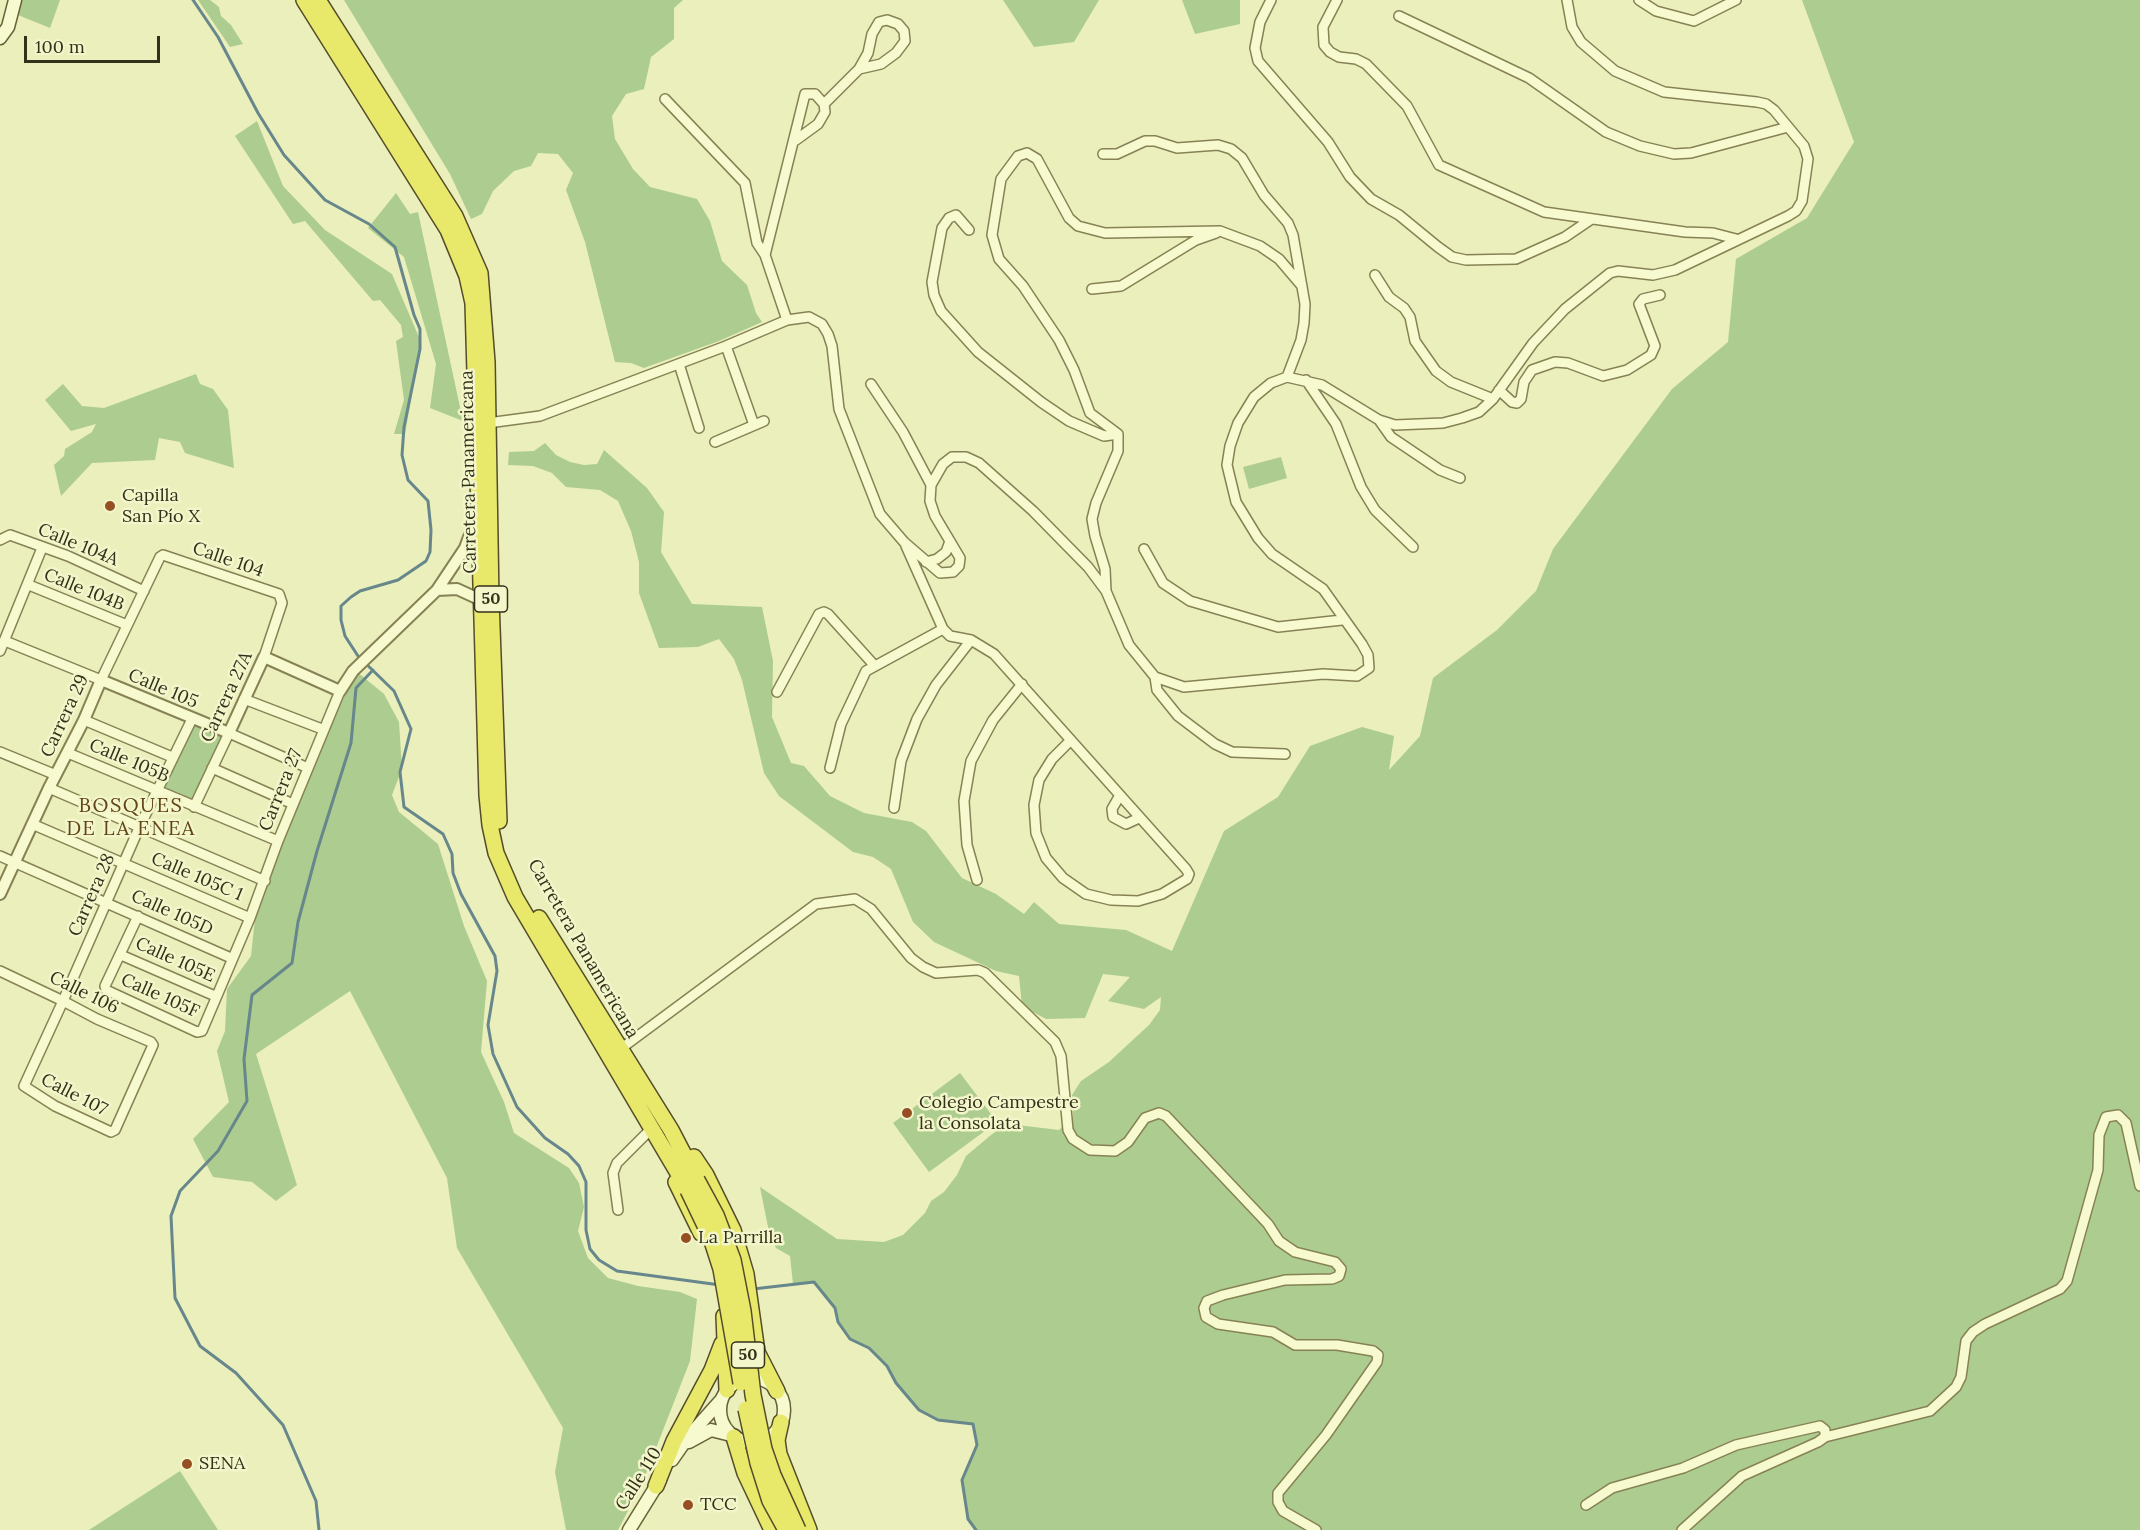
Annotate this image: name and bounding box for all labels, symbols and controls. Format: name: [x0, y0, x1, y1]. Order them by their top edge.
scale bar: [27, 24, 164, 62]
text: 100 m: [35, 35, 85, 58]
street label: Carretera Panamericana: [456, 370, 482, 574]
place label: Capilla San Pío X: [122, 485, 200, 528]
marker: Capilla San Pío X: [103, 499, 117, 513]
street label: Calle 104A: [35, 519, 121, 571]
street label: Calle 104: [190, 538, 266, 582]
street label: Calle 104B: [41, 564, 127, 616]
road number: 50: [474, 586, 508, 612]
street label: Carrera 27A: [197, 648, 257, 746]
street label: Calle 105: [125, 665, 201, 713]
street label: Carrera 29: [36, 671, 94, 761]
street label: Calle 105B: [86, 734, 172, 788]
street label: Carrera 27: [255, 746, 307, 834]
district label: BOSQUES DE LA ENEA: [66, 794, 196, 841]
street label: Calle 105C 1: [148, 848, 246, 906]
street label: Carrera 28: [64, 850, 120, 940]
street label: Carretera Panamericana: [523, 856, 643, 1042]
street label: Calle 105D: [128, 885, 216, 941]
street label: Calle 105E: [132, 933, 218, 987]
street label: Calle 106: [46, 967, 122, 1019]
street label: Calle 105F: [117, 969, 203, 1023]
street label: Calle 107: [37, 1069, 111, 1121]
place label: Colegio Campestre la Consolata: [919, 1092, 1079, 1134]
marker: Colegio Campestre la Consolata: [900, 1106, 914, 1120]
place label: La Parrilla: [698, 1227, 783, 1249]
marker: La Parrilla: [679, 1231, 693, 1245]
road number: 50: [732, 1342, 764, 1368]
street label: Calle 110: [611, 1443, 667, 1515]
place label: SENA: [199, 1453, 245, 1475]
marker: SENA: [180, 1457, 194, 1471]
place label: TCC: [700, 1494, 737, 1516]
marker: TCC: [681, 1498, 695, 1512]

